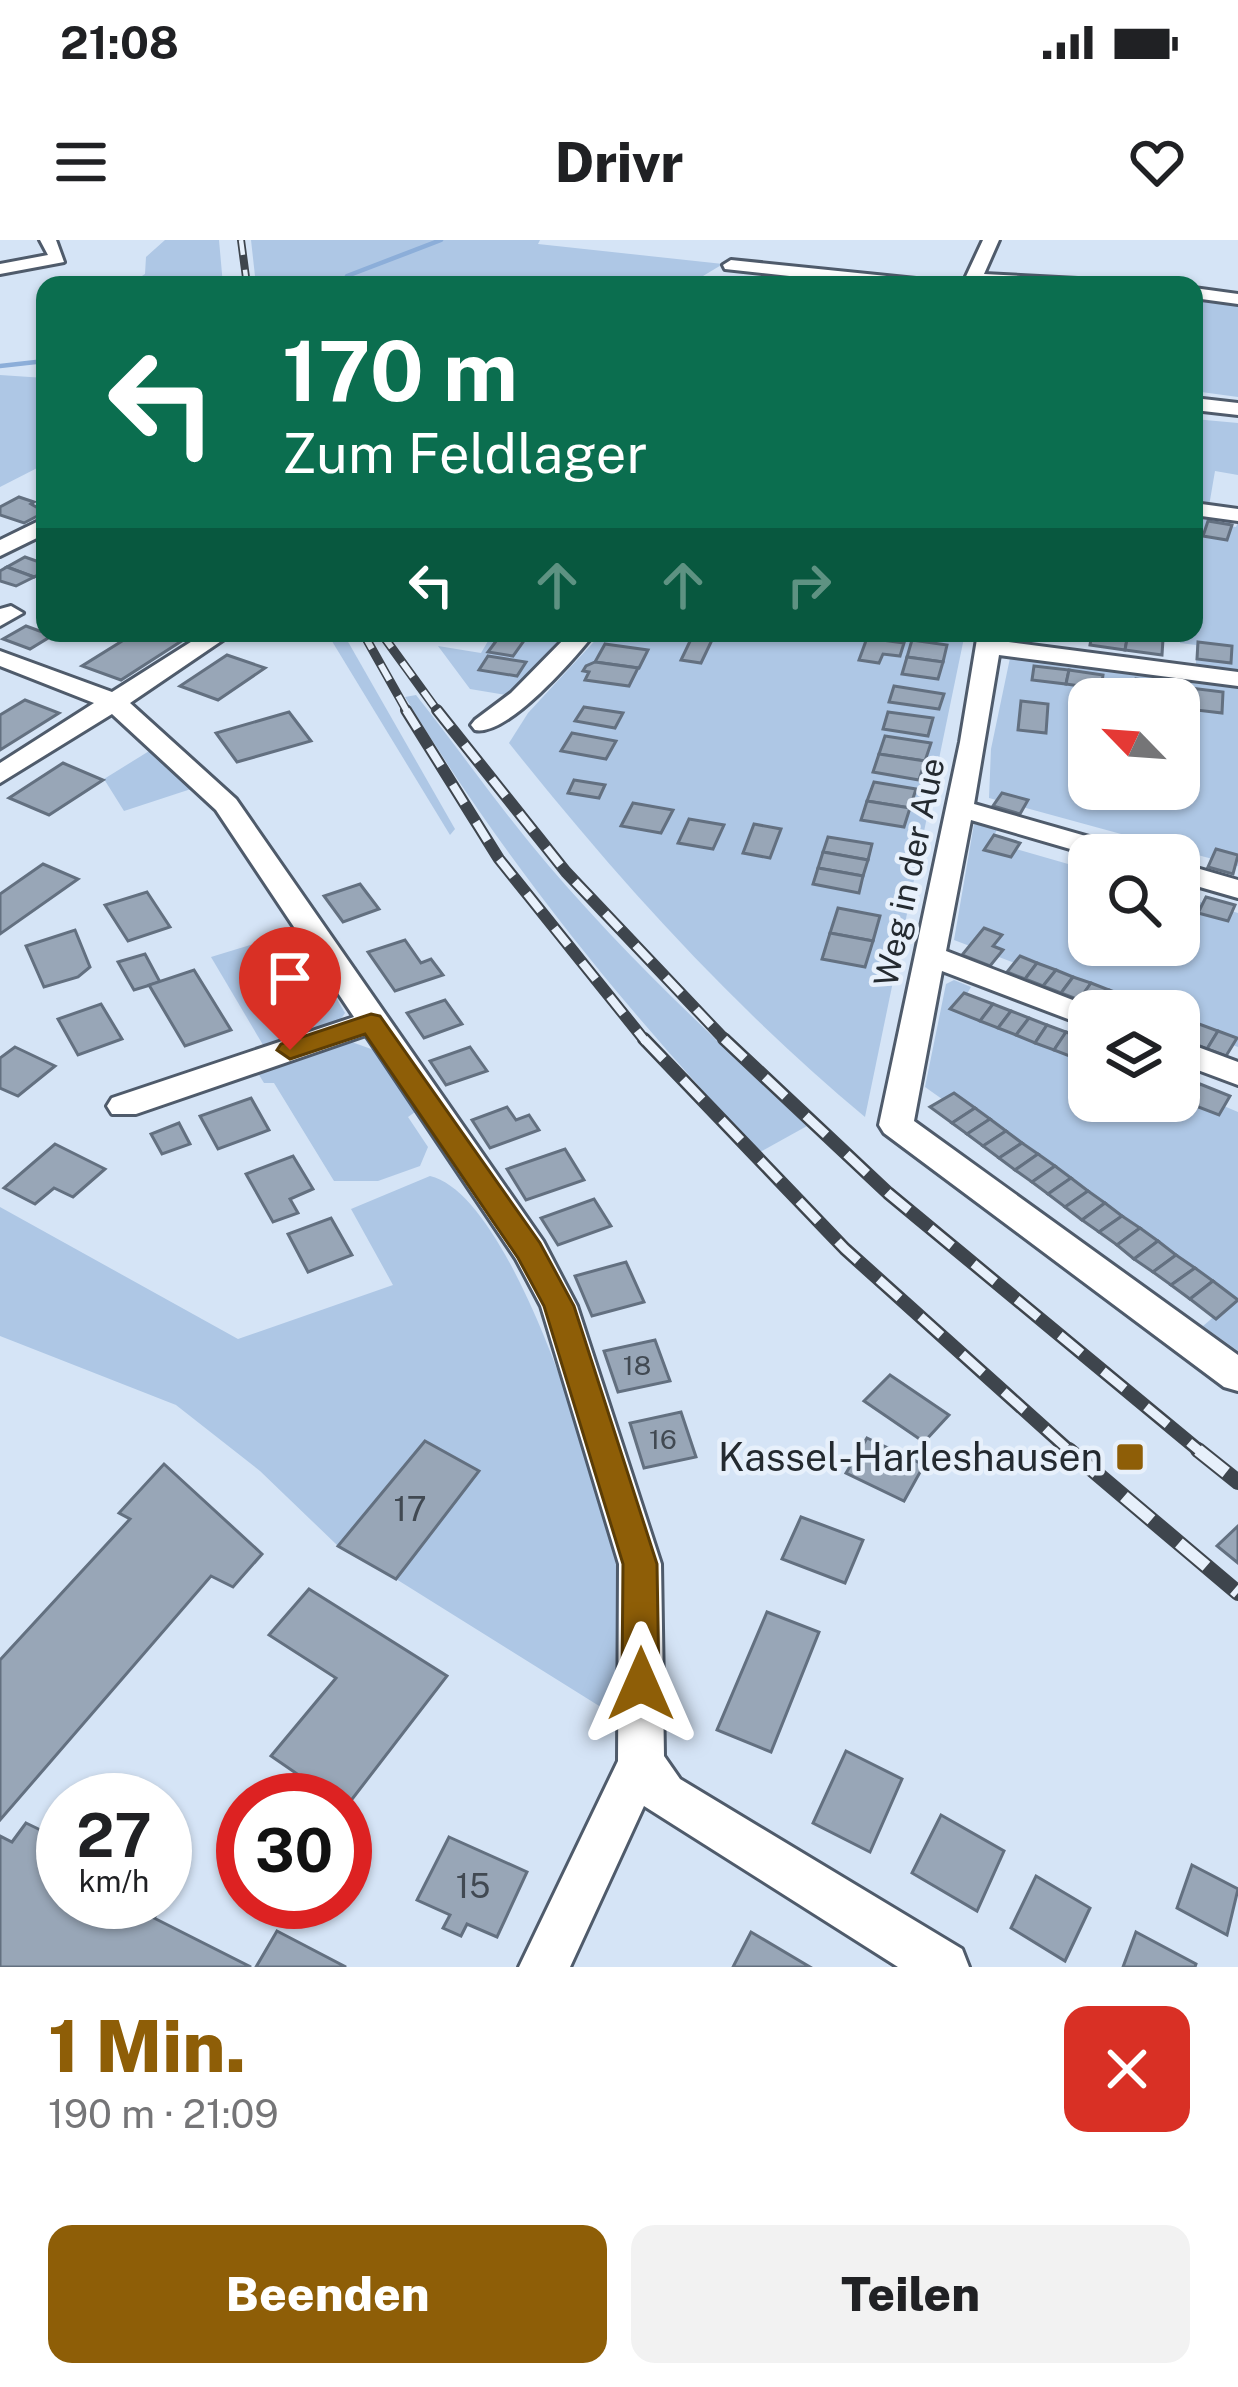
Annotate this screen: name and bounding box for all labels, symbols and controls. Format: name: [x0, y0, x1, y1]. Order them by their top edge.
text: 21:08: [60, 16, 179, 69]
icon: menu: [48, 129, 114, 195]
icon: heart: [1124, 129, 1190, 195]
text: Drivr: [555, 131, 683, 194]
text: 170 m: [282, 321, 518, 420]
icon: left: [84, 324, 240, 480]
text: Zum Feldlager: [282, 422, 648, 485]
icon: left: [398, 552, 464, 618]
icon: ahead: [524, 552, 590, 618]
icon: ahead: [650, 552, 716, 618]
icon: right: [776, 552, 842, 618]
north arrow: [1068, 678, 1200, 810]
map controls: [1068, 678, 1200, 1122]
street label: Weg in der Aue: [866, 754, 952, 990]
button: search: [1068, 834, 1200, 966]
pin: [239, 927, 341, 1050]
icon: arrive: [257, 945, 323, 1011]
button: layers: [1068, 990, 1200, 1122]
house number: 18: [623, 1349, 651, 1381]
house number: 16: [649, 1423, 677, 1455]
place label: Kassel-Harleshausen: [718, 1434, 1103, 1480]
marker: Kassel-Harleshausen: [1114, 1441, 1146, 1473]
house number: 17: [393, 1490, 427, 1528]
position arrow: [578, 1621, 704, 1747]
speed limit sign: 30: [216, 1773, 372, 1929]
text: 27: [76, 1800, 152, 1871]
text: km/h: [79, 1863, 149, 1899]
house number: 15: [456, 1867, 490, 1905]
text: 1 Min.: [48, 2004, 246, 2088]
button: close: [1064, 2006, 1190, 2132]
text: 190 m · 21:09: [48, 2091, 279, 2137]
button: Beenden: [48, 2225, 607, 2363]
button: Teilen: [631, 2225, 1190, 2363]

